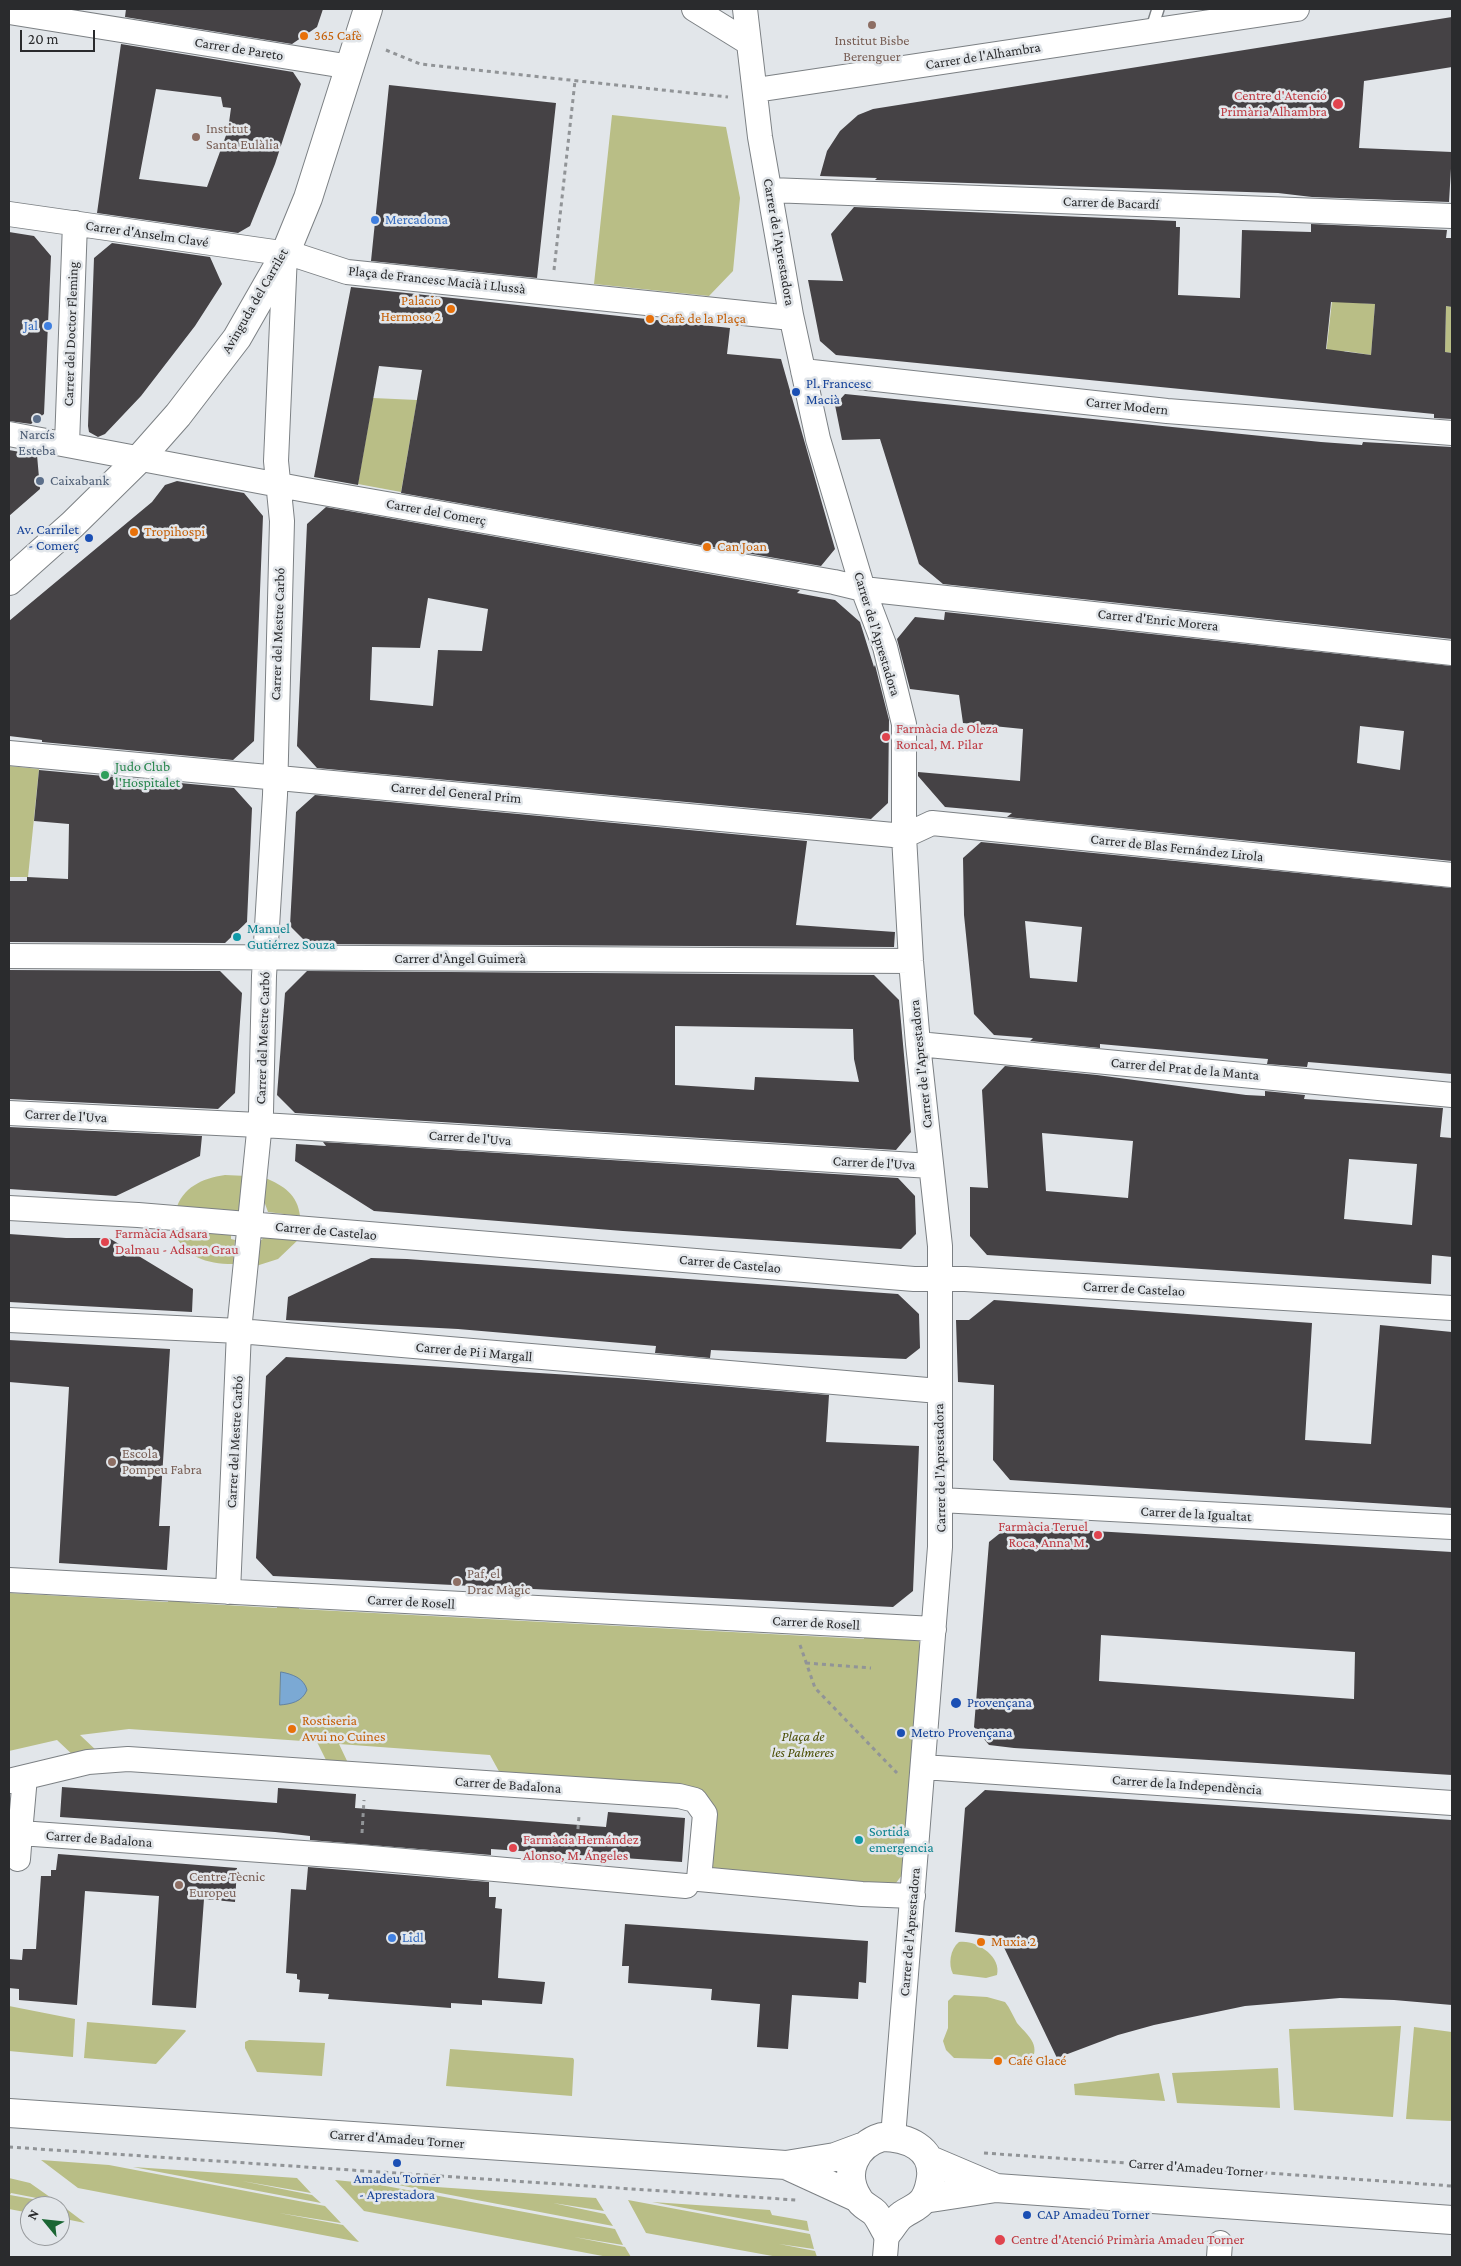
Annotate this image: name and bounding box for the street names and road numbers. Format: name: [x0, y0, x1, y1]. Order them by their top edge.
street label: Carrer de Pareto: [193, 34, 285, 64]
street label: Carrer de l'Alhambra: [924, 39, 1042, 73]
street label: Carrer de l'Aprestadora: [760, 177, 798, 307]
street label: Carrer de Bacardí: [1063, 193, 1159, 213]
street label: Carrer d'Anselm Clavé: [84, 217, 210, 251]
street label: Avinguda del Carrilet: [218, 245, 292, 357]
street label: Carrer del Doctor Fleming: [60, 261, 82, 407]
street label: Plaça de Francesc Macià i Llussà: [348, 262, 526, 298]
street label: Carrer Modern: [1085, 393, 1169, 419]
street label: Carrer del Comerç: [385, 495, 487, 529]
street label: Carrer del Mestre Carbó: [267, 567, 289, 701]
street label: Carrer de l'Aprestadora: [850, 570, 904, 698]
street label: Carrer d'Enric Morera: [1097, 605, 1219, 635]
street label: Carrer del General Prim: [390, 779, 522, 807]
street label: Carrer de Blas Fernández Lirola: [1090, 831, 1264, 865]
street label: Carrer d'Àngel Guimerà: [394, 951, 526, 967]
street label: Carrer del Mestre Carbó: [252, 971, 274, 1105]
street label: Carrer de l'Aprestadora: [906, 999, 936, 1129]
street label: Carrer del Prat de la Manta: [1110, 1054, 1260, 1084]
street label: Carrer de l'Uva: [24, 1105, 108, 1127]
street label: Carrer de l'Uva: [428, 1127, 512, 1149]
street label: Carrer de l'Uva: [832, 1152, 916, 1174]
street label: Carrer de Castelao: [274, 1218, 378, 1244]
street label: Carrer de Castelao: [678, 1251, 782, 1277]
street label: Carrer de Castelao: [1083, 1278, 1185, 1300]
street label: Carrer de Pi i Margall: [415, 1339, 533, 1365]
street label: Carrer del Mestre Carbó: [223, 1375, 247, 1509]
street label: Carrer de l'Aprestadora: [930, 1403, 950, 1533]
street label: Carrer de la Igualtat: [1140, 1503, 1252, 1525]
street label: Carrer de Rosell: [367, 1591, 455, 1613]
street label: Carrer de Rosell: [772, 1612, 860, 1634]
street label: Carrer de la Independència: [1111, 1771, 1263, 1799]
street label: Carrer de Badalona: [454, 1773, 562, 1797]
street label: Carrer de Badalona: [45, 1827, 153, 1851]
street label: Carrer de l'Aprestadora: [896, 1867, 924, 1997]
street label: Carrer d'Amadeu Torner: [329, 2126, 465, 2152]
street label: Carrer d'Amadeu Torner: [1128, 2155, 1264, 2181]

